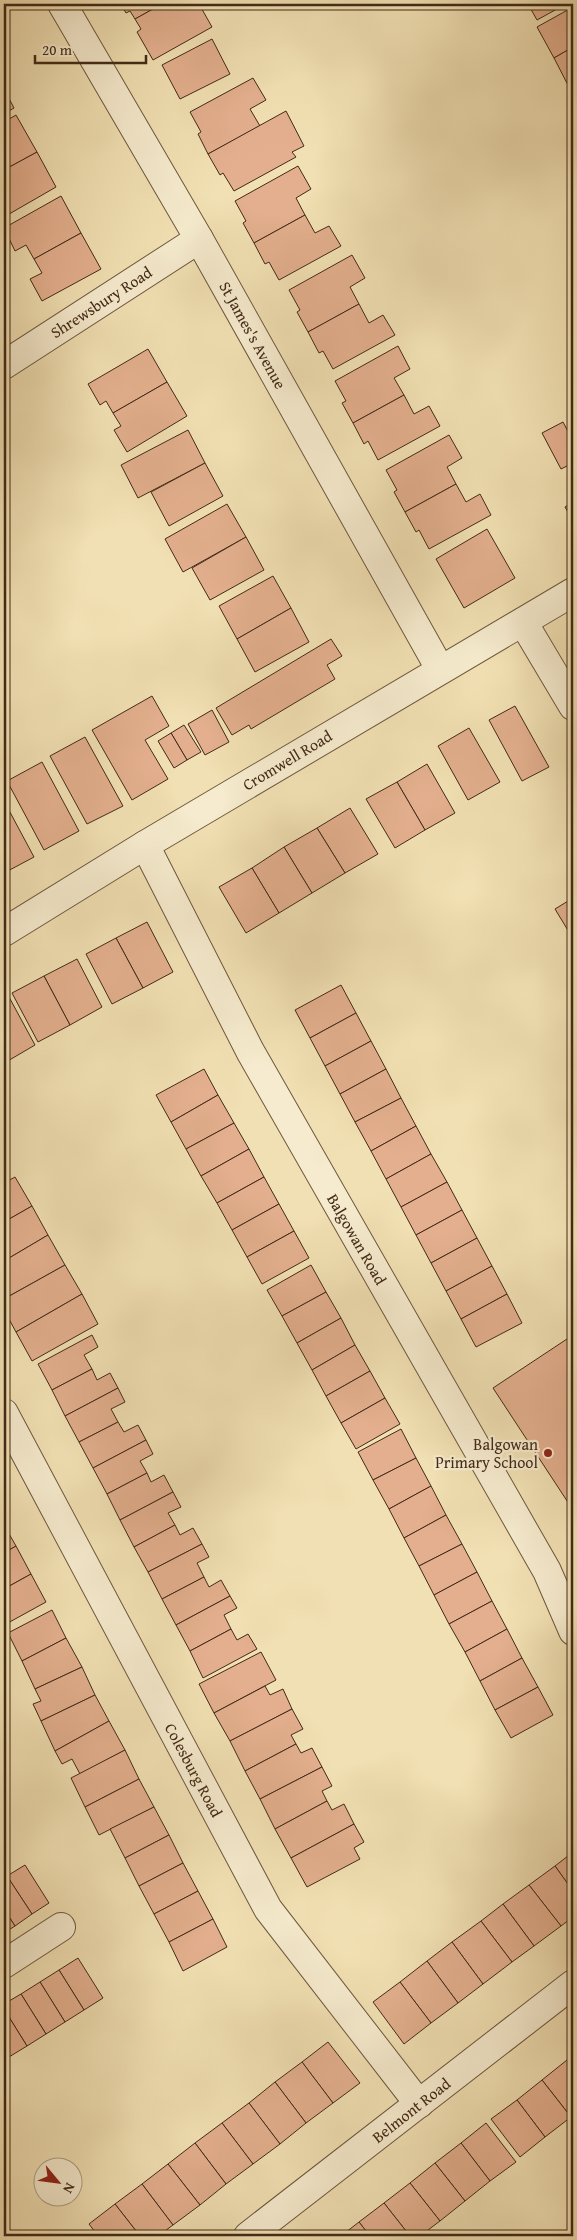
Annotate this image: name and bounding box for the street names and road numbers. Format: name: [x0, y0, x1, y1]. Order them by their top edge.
street label: Shrewsbury Road: [45, 260, 157, 344]
street label: St James's Avenue: [213, 277, 293, 393]
street label: Cromwell Road: [238, 724, 337, 796]
street label: Balgowan Road: [321, 1189, 393, 1289]
street label: Colesburg Road: [159, 1719, 229, 1822]
street label: Belmont Road: [367, 2071, 456, 2148]

